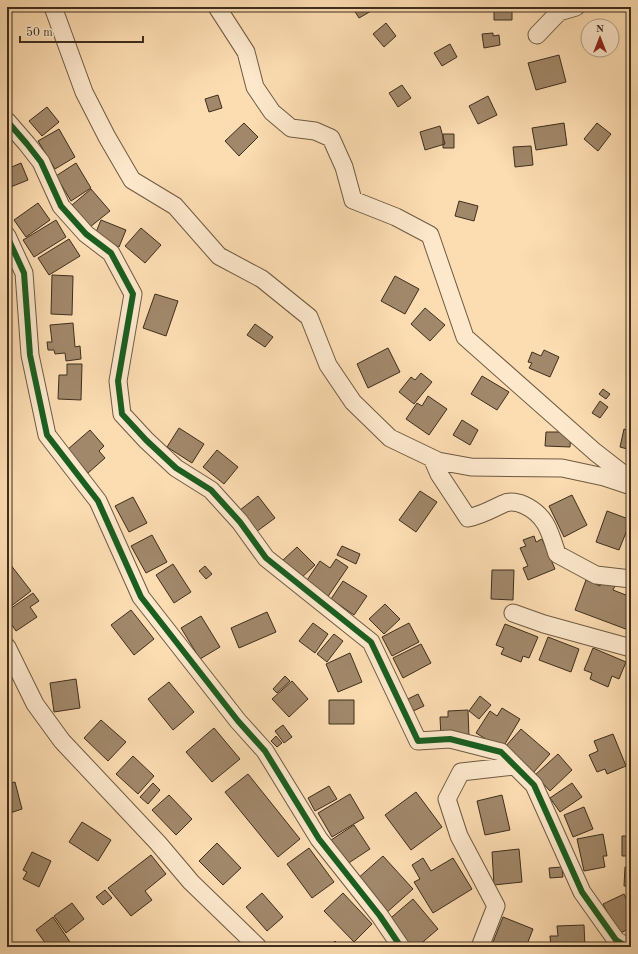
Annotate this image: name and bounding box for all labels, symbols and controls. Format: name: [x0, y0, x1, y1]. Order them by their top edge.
scale bar: [20, 18, 143, 44]
north arrow: [580, 18, 620, 58]
text: N: [596, 24, 605, 35]
text: 50 m: [26, 26, 53, 39]

